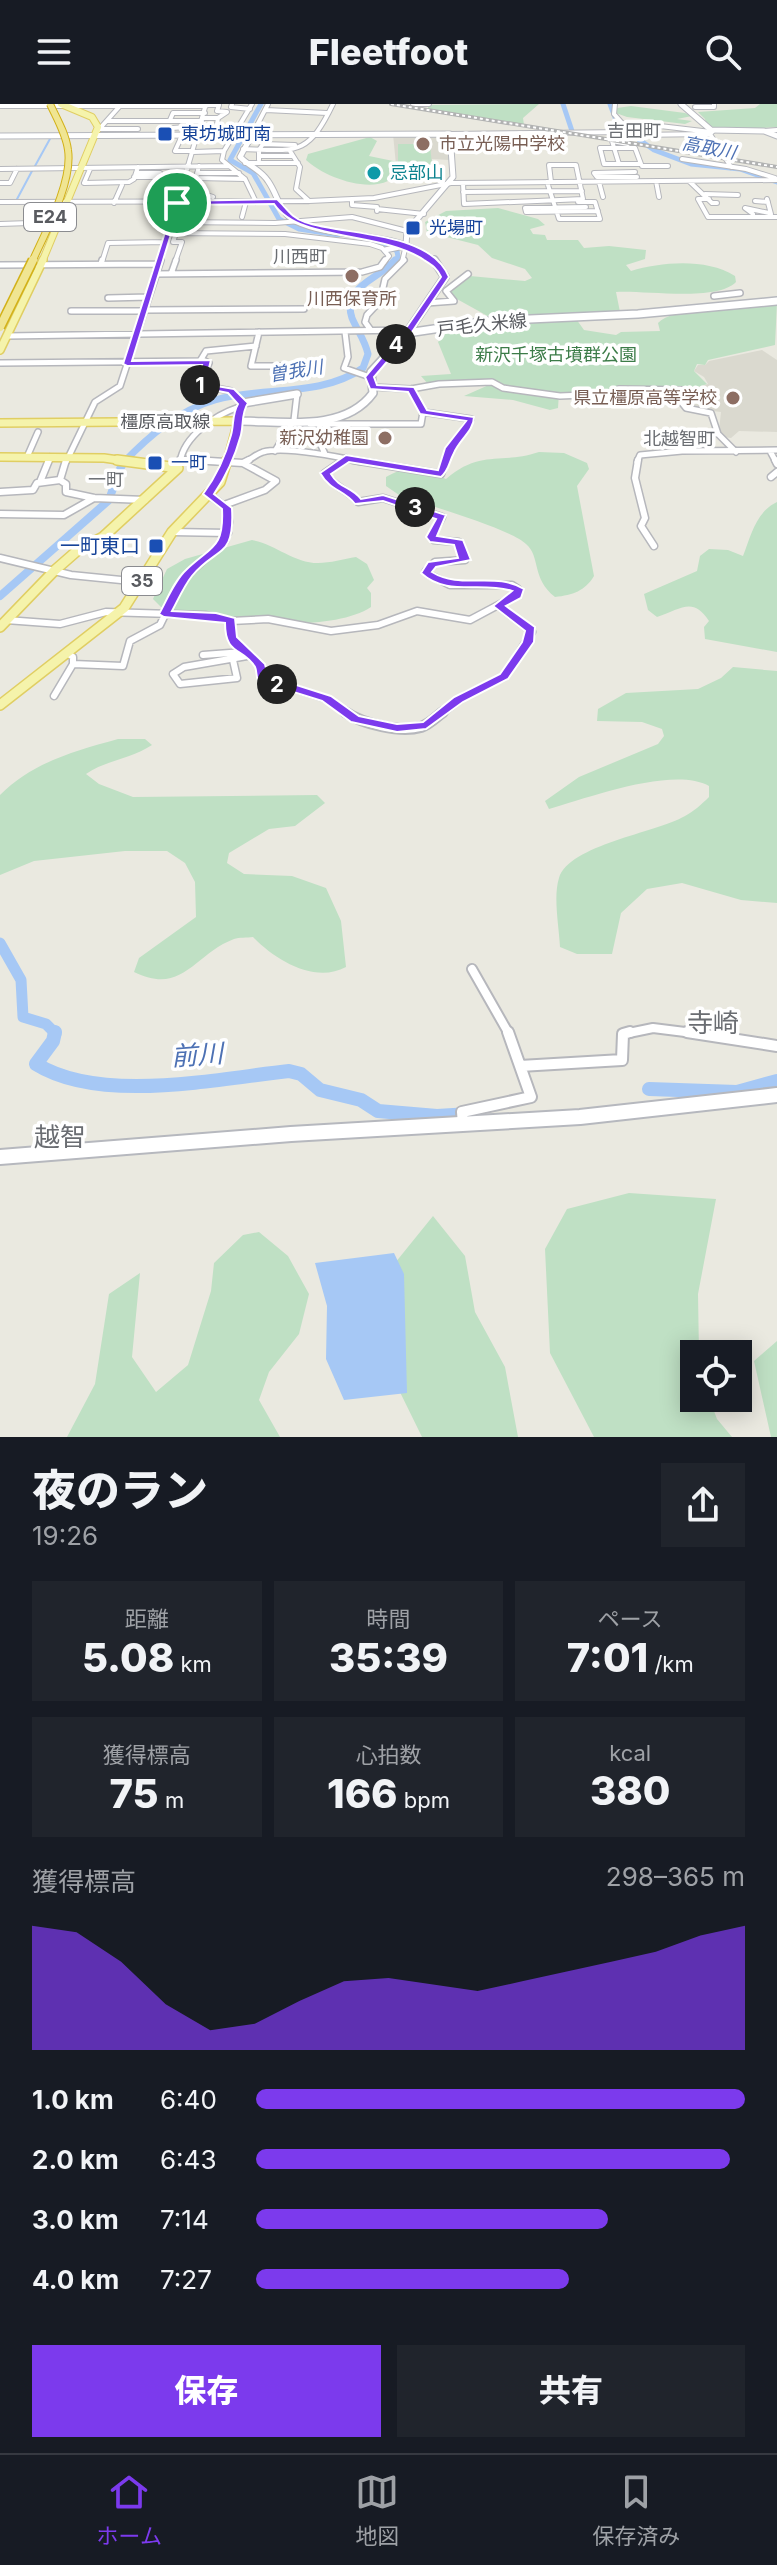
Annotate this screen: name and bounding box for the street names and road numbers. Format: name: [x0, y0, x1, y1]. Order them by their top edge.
road number: E24: [24, 203, 76, 231]
street label: 戸毛久米線: [436, 309, 528, 340]
street label: 橿原高取線: [120, 411, 210, 432]
road number: 35: [122, 567, 162, 595]

